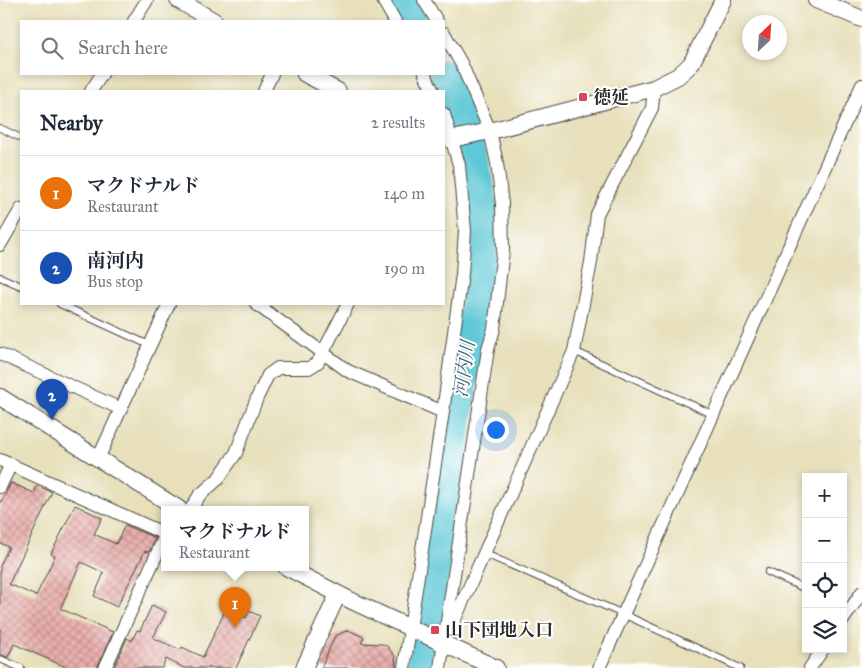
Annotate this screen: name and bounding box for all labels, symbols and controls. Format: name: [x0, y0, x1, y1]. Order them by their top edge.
north arrow: [742, 15, 787, 60]
search box: [20, 20, 445, 75]
icon: search: [38, 34, 66, 62]
text: Search here: [78, 36, 168, 59]
place label: 徳延: [593, 86, 629, 108]
marker: 徳延: [577, 91, 589, 103]
text: Nearby: [40, 110, 103, 136]
text: 2 results: [371, 113, 425, 132]
text: マクドナルド: [87, 174, 200, 197]
text: 1: [53, 184, 59, 203]
text: 140 m: [384, 184, 425, 203]
text: Restaurant: [87, 197, 159, 216]
text: 南河内: [87, 249, 144, 272]
text: 2: [52, 259, 60, 278]
text: 190 m: [384, 259, 425, 278]
text: Bus stop: [87, 272, 143, 291]
water label: 河内川: [449, 337, 480, 399]
pin: 2: [36, 379, 68, 420]
your location: [483, 417, 509, 443]
map controls: [802, 473, 847, 653]
button: +: [802, 473, 847, 518]
popup: [161, 506, 309, 571]
button: −: [802, 518, 847, 563]
text: マクドナルド: [178, 520, 292, 543]
text: Restaurant: [178, 543, 250, 562]
button: locate: [802, 563, 847, 608]
pin: 1: [219, 587, 251, 628]
button: layers: [802, 608, 847, 653]
place label: 山下団地入口: [445, 619, 553, 641]
marker: 山下団地入口: [429, 624, 441, 636]

